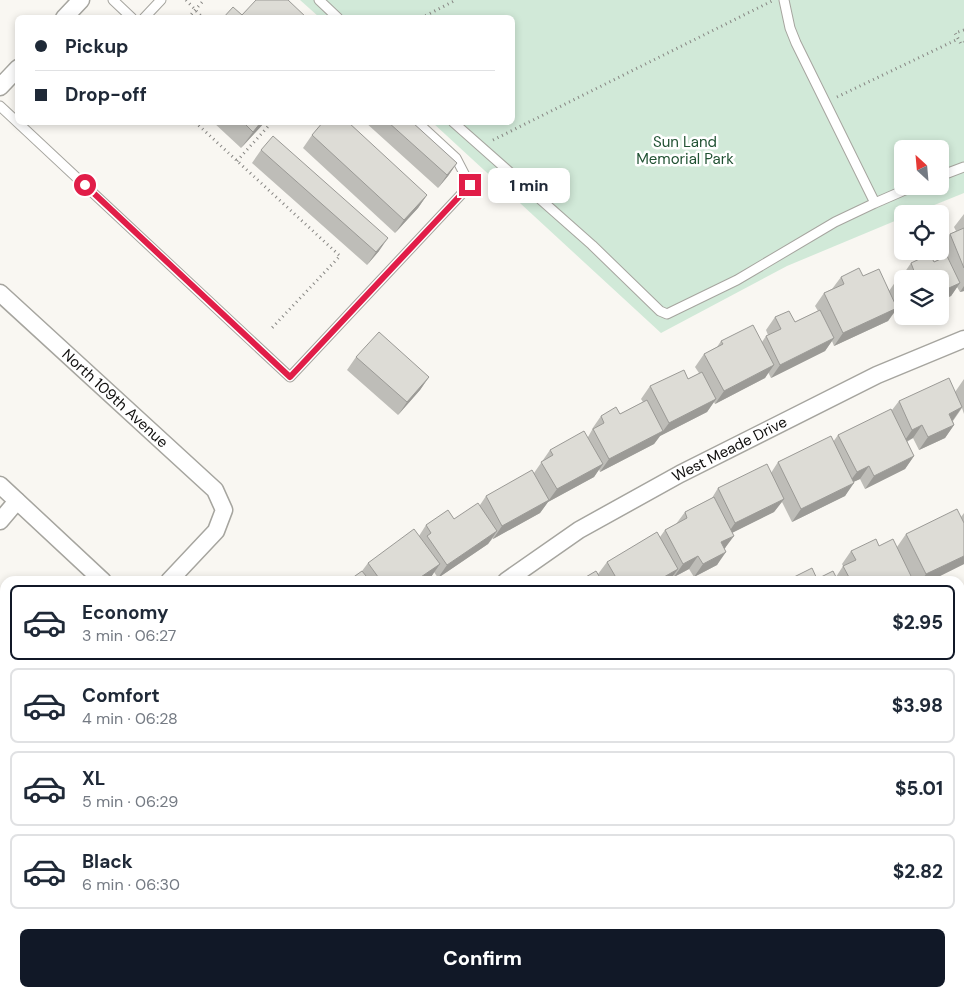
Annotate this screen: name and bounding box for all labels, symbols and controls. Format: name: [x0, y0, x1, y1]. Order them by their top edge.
text: Pickup: [65, 34, 129, 59]
text: Drop-off: [65, 82, 147, 107]
park label: Sun Land Memorial Park: [636, 132, 734, 169]
north arrow: [894, 140, 949, 195]
map controls: [894, 140, 949, 325]
callout: 1 min: [488, 168, 570, 202]
route start: [74, 174, 96, 196]
route end: [459, 174, 481, 196]
text: 1 min: [509, 175, 549, 196]
button: locate: [894, 205, 949, 260]
button: layers: [894, 270, 949, 325]
street label: North 109th Avenue: [58, 345, 172, 452]
street label: West Meade Drive: [668, 412, 790, 486]
icon: car: [22, 600, 67, 645]
text: Economy: [82, 600, 169, 625]
text: $2.95: [892, 610, 943, 635]
text: 3 min · 06:27: [82, 625, 176, 646]
icon: car: [22, 683, 67, 728]
text: Comfort: [82, 683, 160, 708]
text: $3.98: [892, 693, 943, 718]
text: 4 min · 06:28: [82, 708, 178, 729]
icon: car: [22, 766, 67, 811]
text: XL: [82, 766, 105, 791]
text: $5.01: [895, 776, 943, 801]
text: 5 min · 06:29: [82, 791, 178, 812]
icon: car: [22, 849, 67, 894]
text: Black: [82, 849, 133, 874]
text: $2.82: [893, 859, 943, 884]
text: 6 min · 06:30: [82, 874, 180, 895]
button: Confirm: [20, 929, 945, 987]

